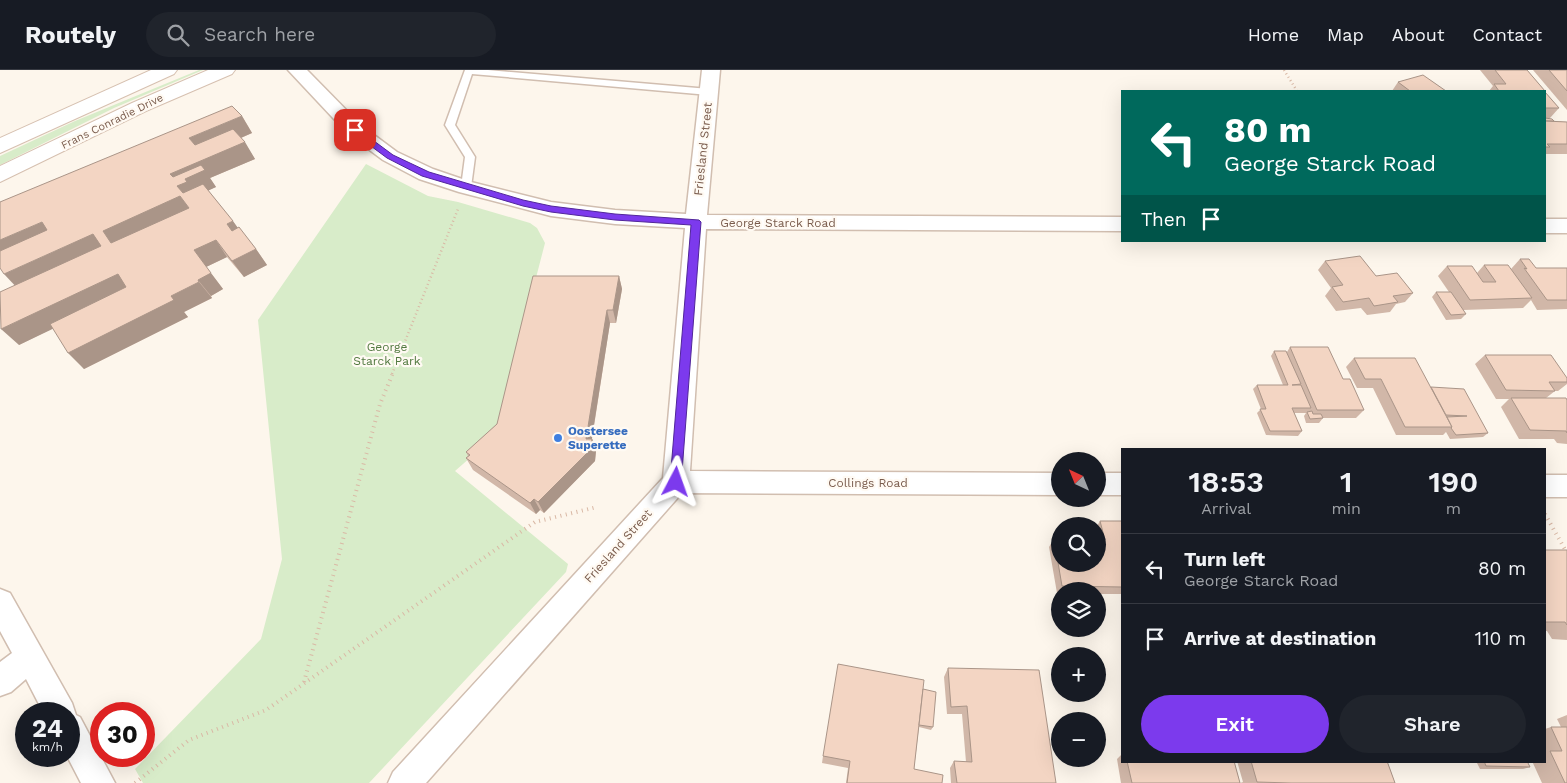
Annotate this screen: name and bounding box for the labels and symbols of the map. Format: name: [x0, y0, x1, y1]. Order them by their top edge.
street label: Frans Conradie Drive: [59, 91, 165, 152]
street label: Friesland Street: [691, 102, 715, 196]
pin: [334, 109, 376, 151]
street label: George Starck Road: [720, 216, 836, 230]
park label: George Starck Park: [353, 340, 421, 368]
place label: Oostersee Superette: [568, 424, 628, 452]
marker: Oostersee Superette: [552, 432, 564, 444]
north arrow: [1051, 452, 1106, 508]
position arrow: [649, 455, 701, 507]
street label: Collings Road: [828, 476, 908, 490]
street label: Friesland Street: [581, 506, 655, 586]
speed limit sign: 30: [90, 702, 155, 767]

